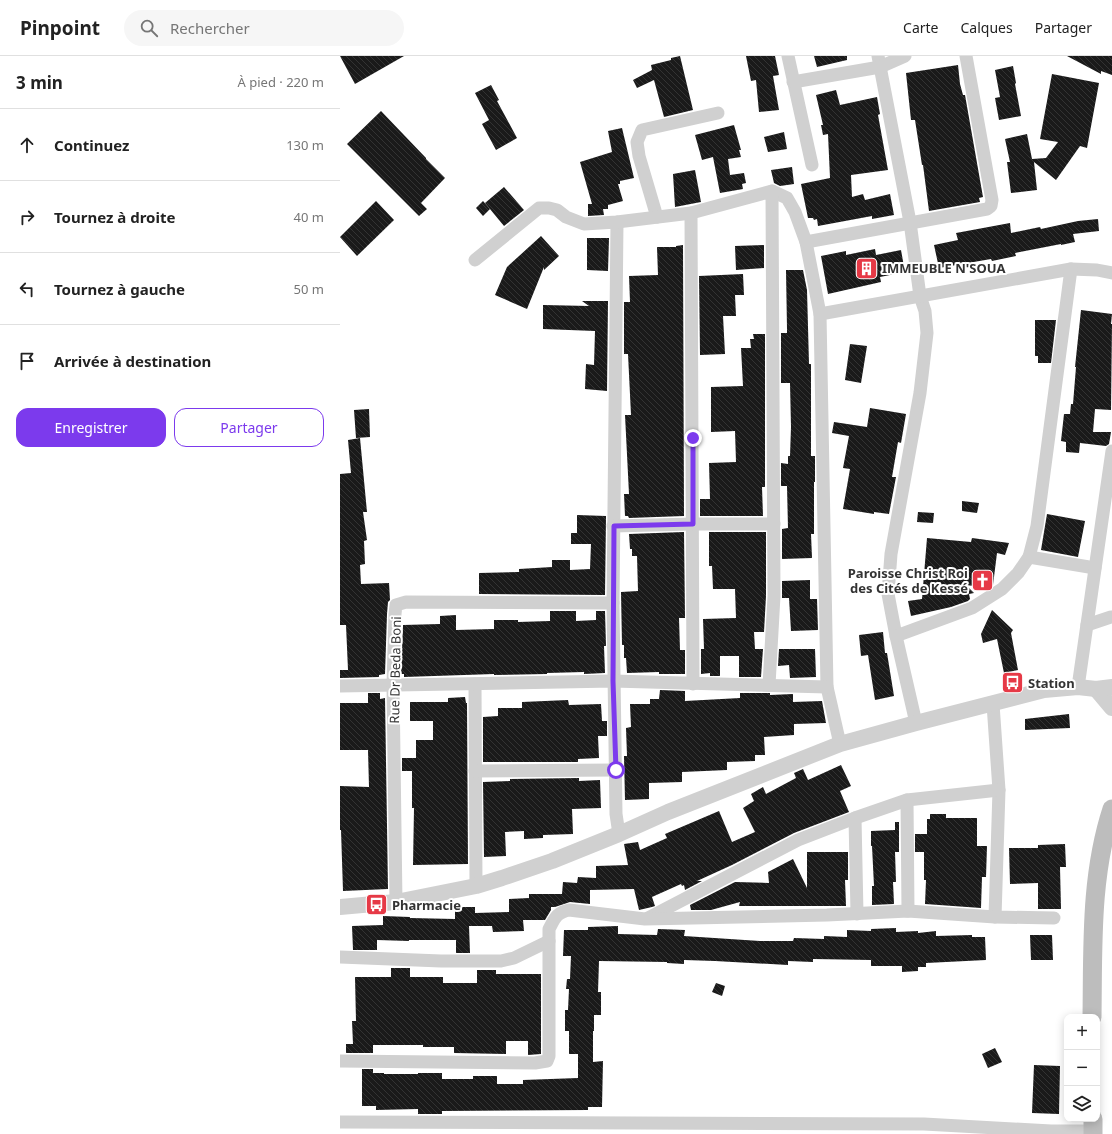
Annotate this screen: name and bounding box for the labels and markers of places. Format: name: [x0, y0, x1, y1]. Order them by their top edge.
building icon: IMMEUBLE N'SOUA: [853, 255, 879, 281]
place label: IMMEUBLE N'SOUA: [882, 259, 1005, 277]
place label: Paroisse Christ Roi des Cités de Kessé: [848, 564, 968, 597]
church icon: Paroisse Christ Roi des Cités de Kessé: [970, 567, 996, 593]
bus stop icon: Station: [999, 670, 1025, 696]
place label: Station: [1028, 674, 1075, 692]
bus stop icon: Pharmacie: [363, 892, 389, 918]
place label: Pharmacie: [392, 896, 461, 914]

